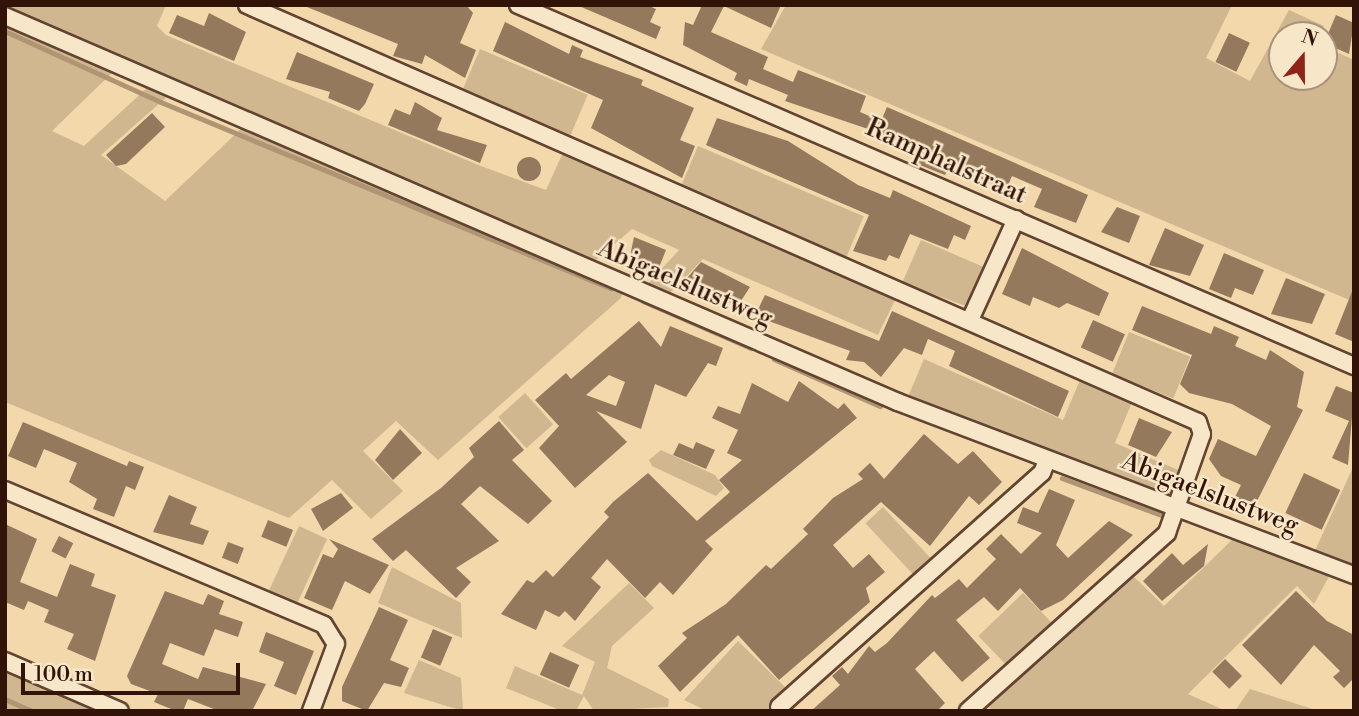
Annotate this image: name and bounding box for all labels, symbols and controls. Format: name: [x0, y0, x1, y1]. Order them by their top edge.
north arrow: [1268, 21, 1338, 91]
text: N: [1298, 24, 1321, 52]
street label: Ramphalstraat: [861, 113, 1031, 211]
street label: Abigaelslustweg: [593, 233, 777, 335]
street label: Abigaelslustweg: [1117, 446, 1303, 542]
scale bar: [24, 650, 243, 694]
text: 100 m: [34, 662, 93, 688]

